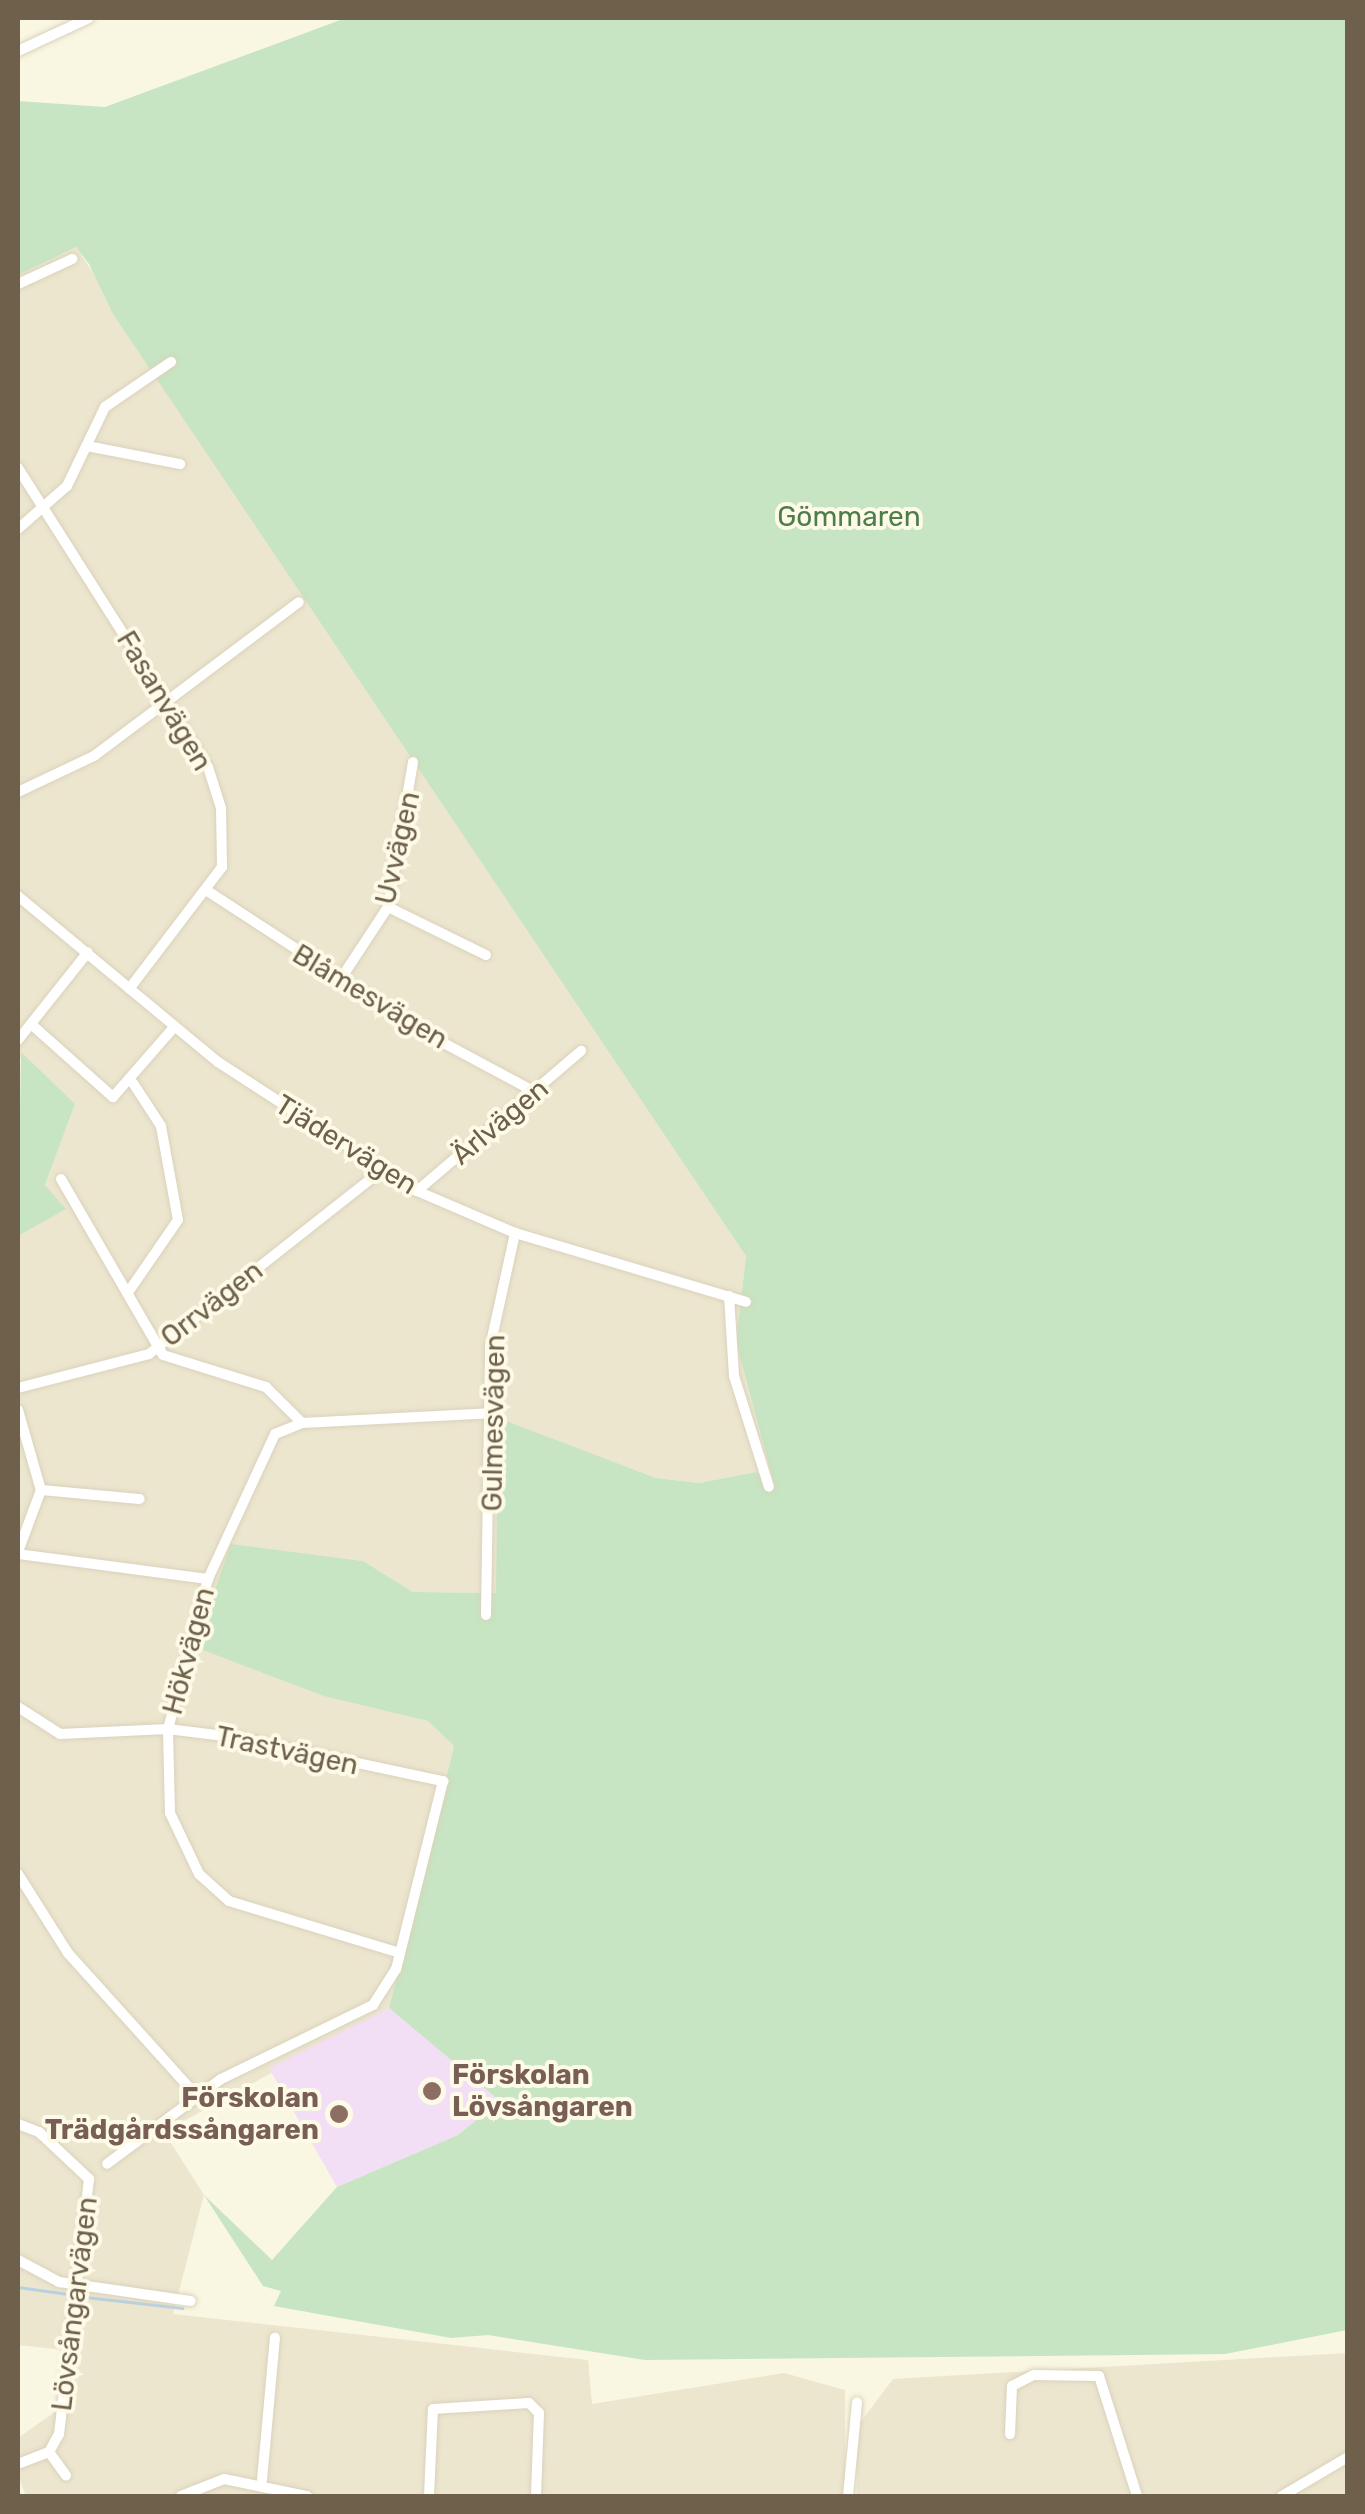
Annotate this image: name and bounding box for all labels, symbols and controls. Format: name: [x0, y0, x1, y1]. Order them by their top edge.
park label: Gömmaren: [777, 500, 921, 534]
street label: Fasanvägen: [109, 625, 219, 777]
street label: Uvvägen: [369, 788, 427, 908]
street label: Blåmesvägen: [286, 938, 454, 1056]
street label: Ärlvägen: [445, 1072, 555, 1172]
street label: Tjädervägen: [269, 1088, 423, 1202]
street label: Orrvägen: [154, 1254, 270, 1354]
street label: Gulmesvägen: [476, 1334, 512, 1512]
street label: Hökvägen: [156, 1584, 222, 1718]
street label: Trastvägen: [213, 1720, 361, 1782]
place label: Förskolan Lövsångaren: [452, 2058, 633, 2124]
marker: Förskolan Lövsångaren: [421, 2080, 443, 2102]
place label: Förskolan Trädgårdssångaren: [45, 2081, 319, 2147]
marker: Förskolan Trädgårdssångaren: [328, 2103, 350, 2125]
street label: Lövsångarvägen: [45, 2195, 105, 2413]

